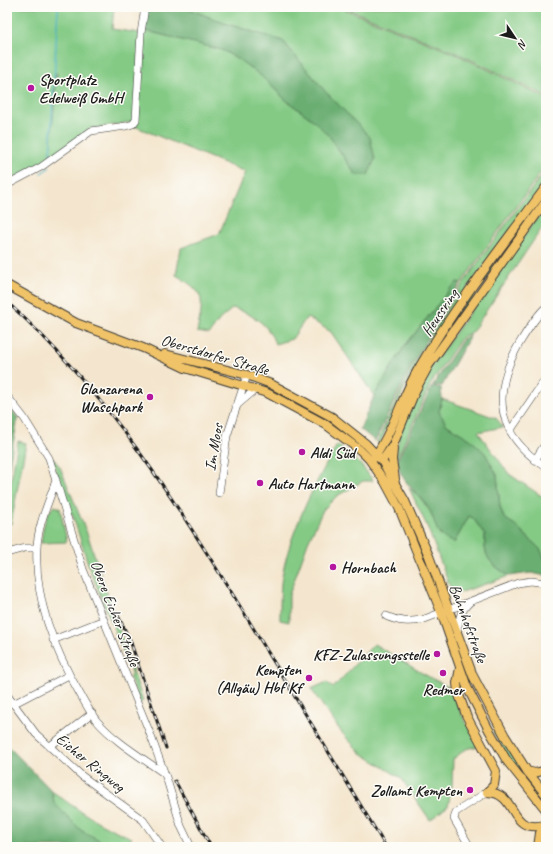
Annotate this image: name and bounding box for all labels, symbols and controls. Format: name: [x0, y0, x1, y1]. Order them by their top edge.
north arrow: [495, 18, 535, 58]
text: N: [514, 37, 531, 52]
place label: Sportplatz Edelweiß GmbH: [39, 70, 125, 108]
marker: Sportplatz Edelweiß GmbH: [26, 83, 36, 93]
street label: Heussring: [417, 284, 464, 340]
street label: Oberstdorfer Straße: [159, 330, 273, 380]
place label: Glanzarena Waschpark: [79, 379, 144, 417]
marker: Glanzarena Waschpark: [145, 392, 155, 402]
street label: Im Moos: [200, 421, 228, 472]
place label: Aldi Süd: [310, 443, 357, 463]
marker: Aldi Süd: [297, 447, 307, 457]
place label: Auto Hartmann: [268, 474, 356, 494]
marker: Auto Hartmann: [255, 478, 265, 488]
street label: Obere Eicher Straße: [86, 558, 145, 671]
place label: Hornbach: [341, 558, 397, 578]
marker: Hornbach: [328, 562, 338, 572]
street label: Bahnhofstraße: [445, 581, 492, 667]
place label: KFZ-Zulassungsstelle: [313, 645, 431, 665]
marker: KFZ-Zulassungsstelle: [432, 649, 442, 659]
place label: Kempten (Allgäu) Hbf Kf: [216, 660, 305, 698]
marker: Redmer: [438, 668, 448, 678]
marker: Kempten (Allgäu) Hbf Kf: [304, 673, 314, 683]
place label: Redmer: [422, 680, 466, 700]
street label: Eicher Ringweg: [52, 729, 130, 797]
place label: Zollamt Kempten: [371, 781, 463, 801]
marker: Zollamt Kempten: [465, 785, 475, 795]

